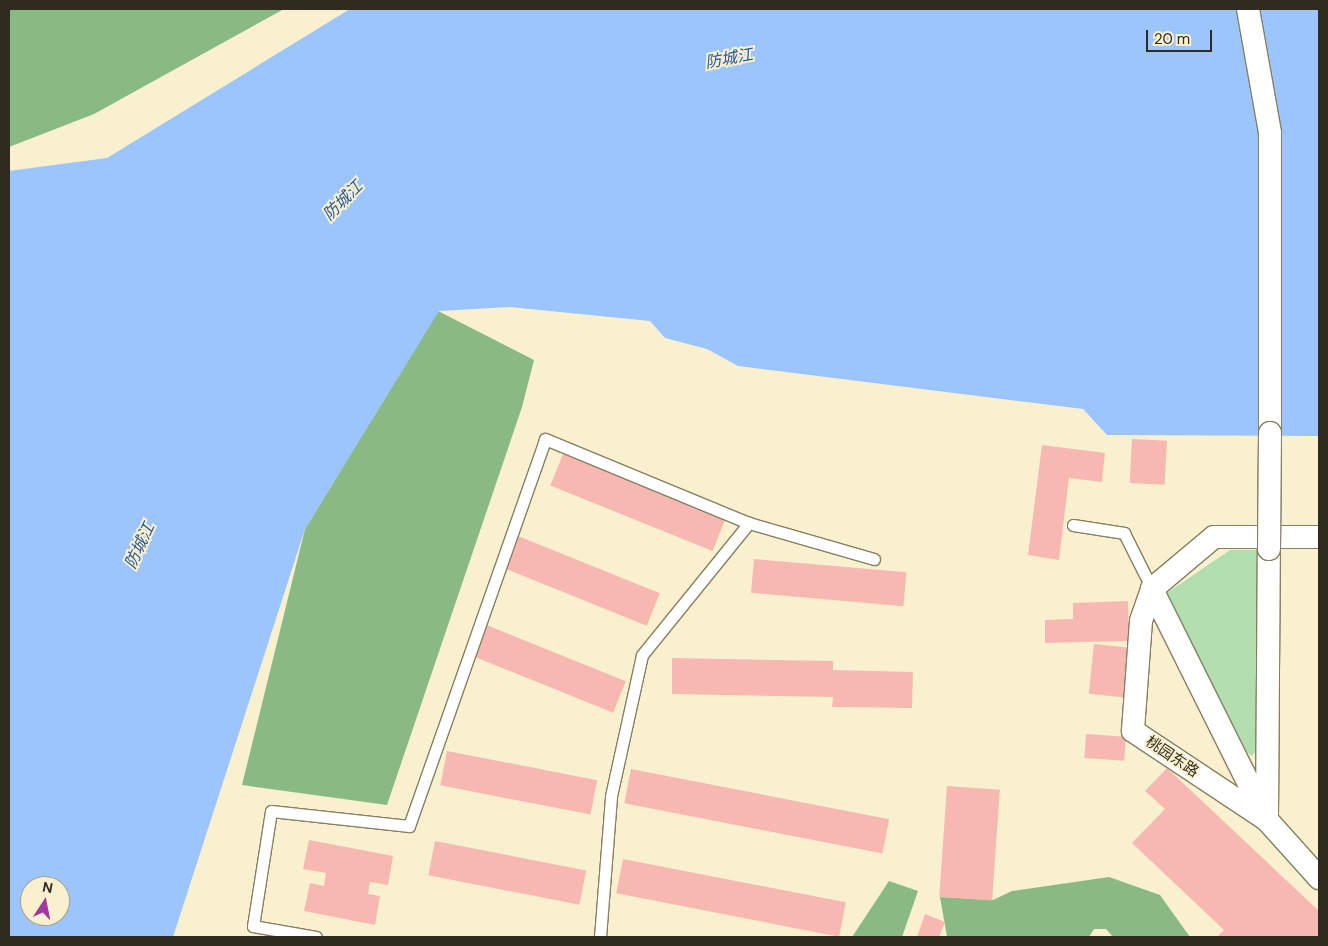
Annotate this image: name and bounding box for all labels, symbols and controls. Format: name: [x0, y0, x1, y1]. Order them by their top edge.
scale bar: [1148, 20, 1214, 52]
text: 20 m: [1154, 29, 1190, 49]
water label: 防城江: [704, 45, 754, 73]
water label: 防城江: [319, 177, 367, 225]
water label: 防城江: [121, 520, 159, 572]
street label: 桃园东路: [1142, 733, 1202, 781]
north arrow: [20, 876, 70, 926]
text: N: [41, 877, 54, 897]

